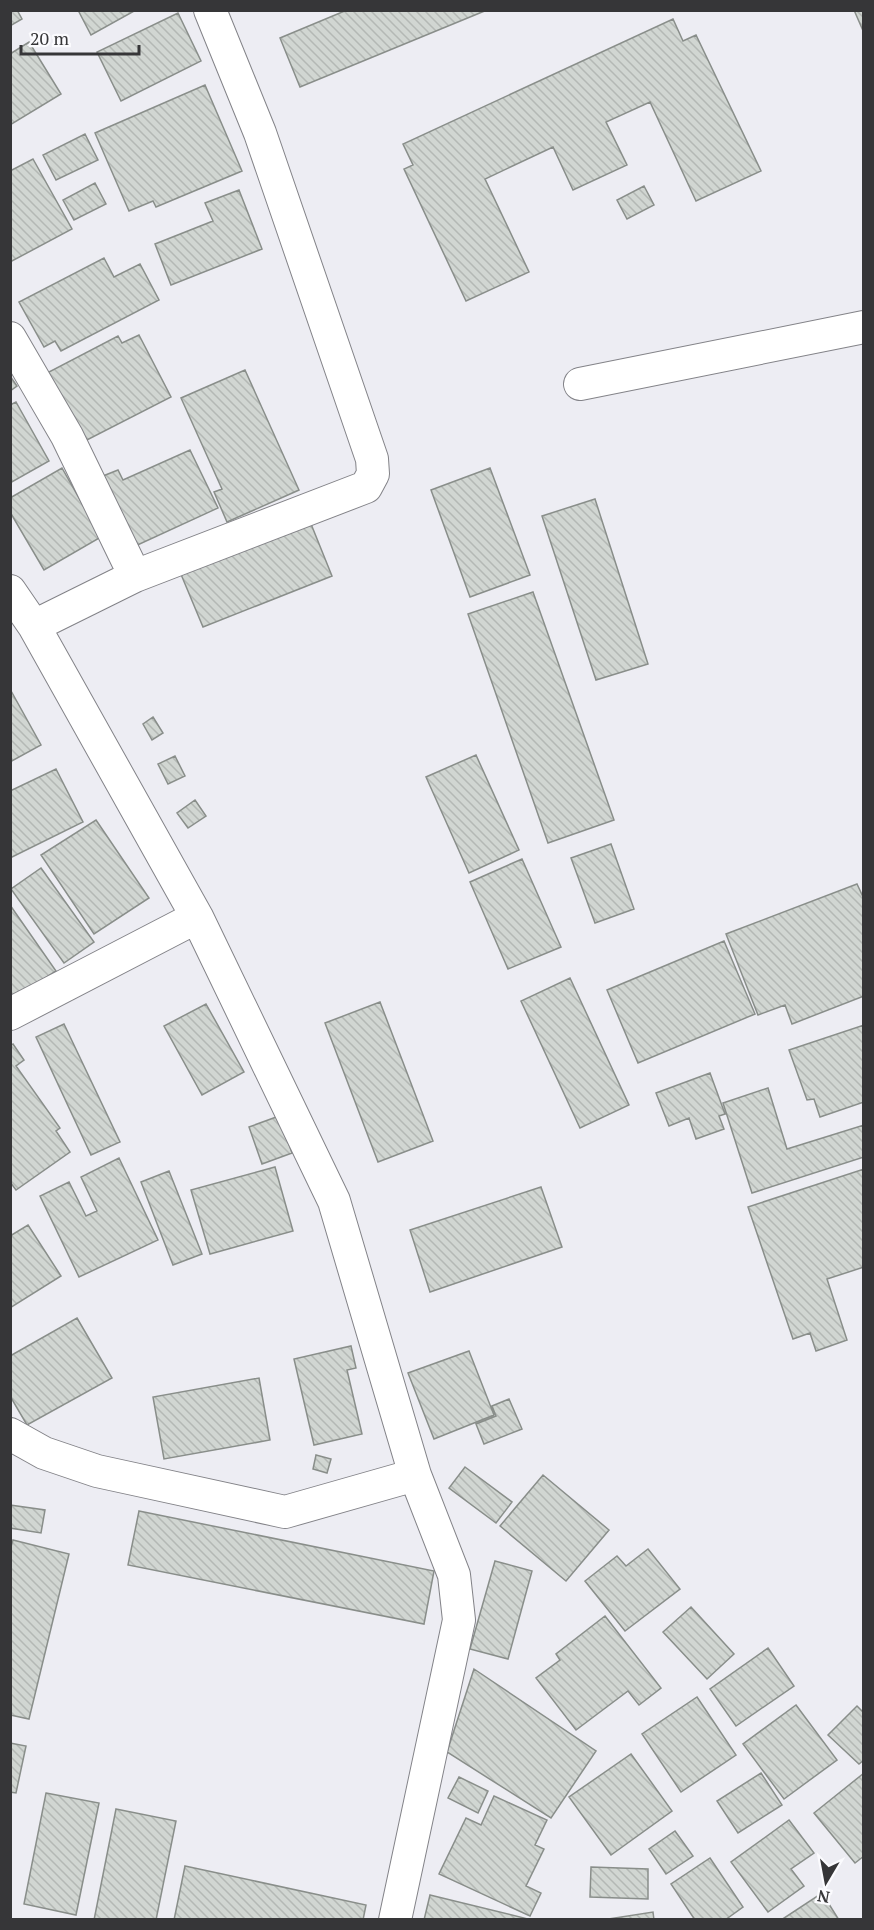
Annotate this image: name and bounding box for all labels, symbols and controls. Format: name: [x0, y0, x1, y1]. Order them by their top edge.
scale bar: [21, 18, 140, 56]
text: 20 m: [30, 26, 70, 50]
north arrow: [796, 1852, 856, 1912]
text: N: [816, 1885, 831, 1909]

